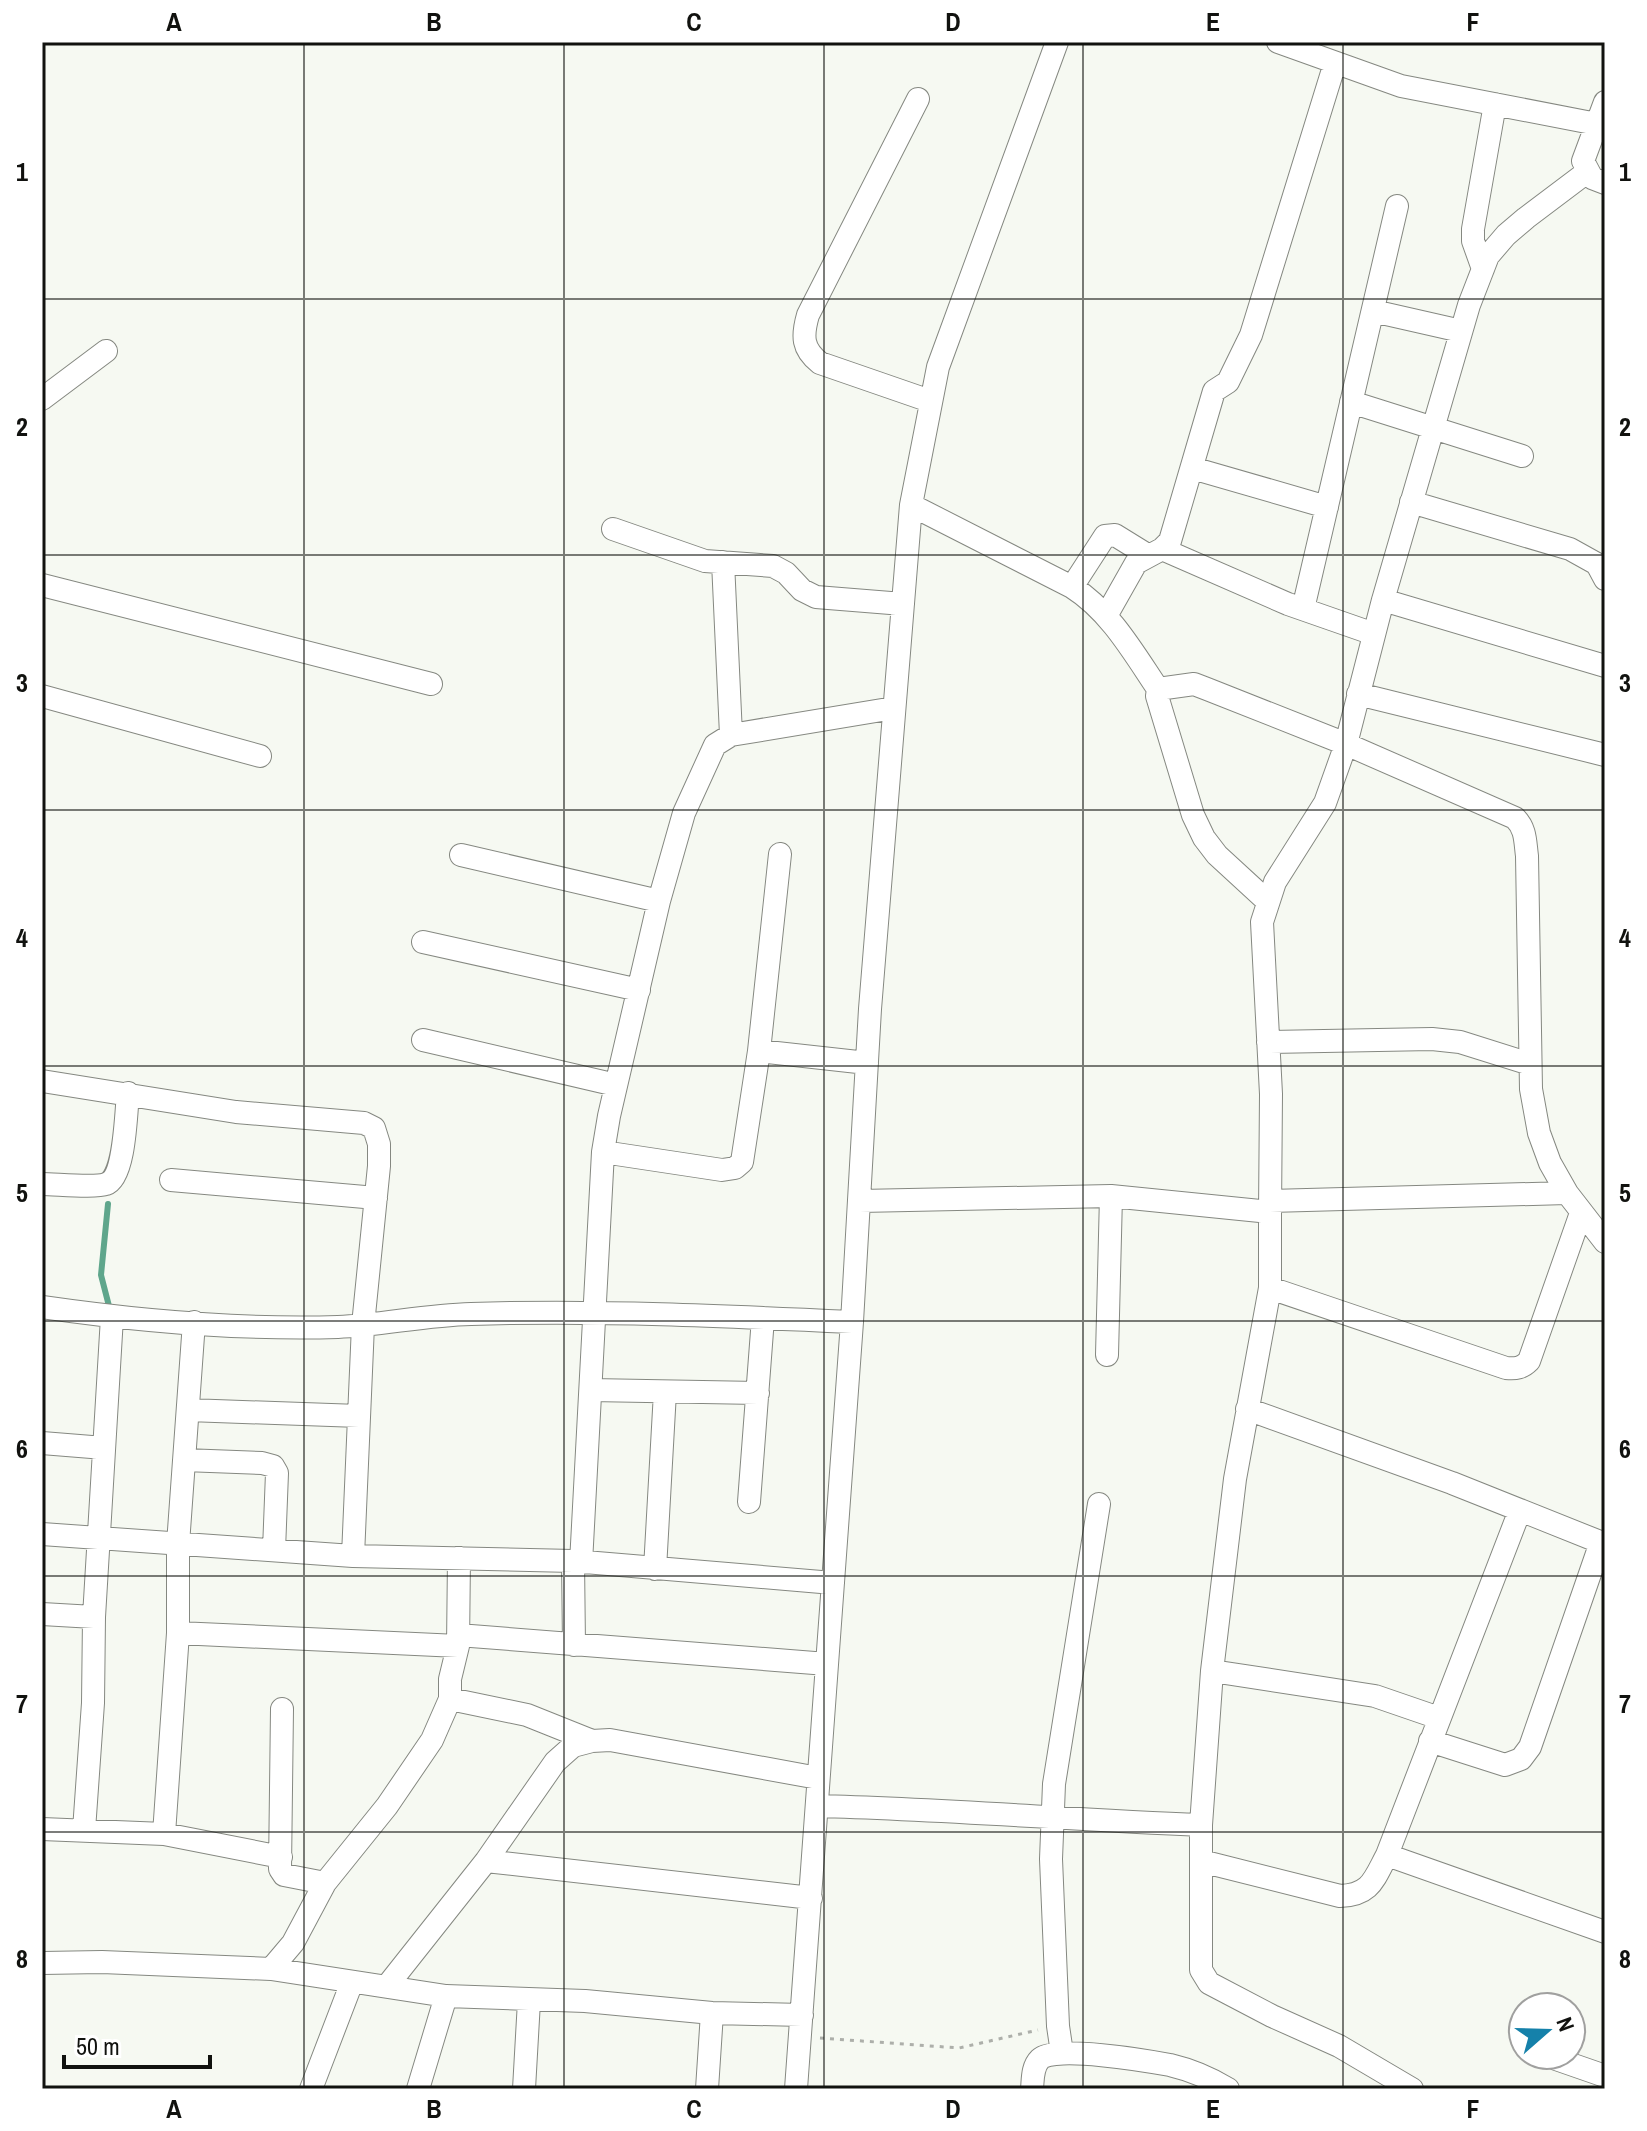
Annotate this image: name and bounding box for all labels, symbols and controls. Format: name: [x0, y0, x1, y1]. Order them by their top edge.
text: A: [166, 4, 182, 39]
text: B: [426, 4, 442, 39]
text: C: [686, 4, 702, 39]
text: D: [945, 4, 961, 39]
text: E: [1206, 4, 1220, 39]
text: F: [1466, 4, 1480, 39]
text: 1: [16, 154, 28, 189]
text: 1: [1619, 154, 1631, 189]
text: 2: [16, 409, 28, 444]
text: 2: [1619, 409, 1631, 444]
text: 3: [16, 665, 28, 700]
text: 3: [1619, 665, 1631, 700]
text: 4: [16, 920, 28, 955]
text: 4: [1619, 920, 1631, 955]
text: 5: [16, 1175, 28, 1210]
text: 5: [1619, 1175, 1631, 1210]
text: 6: [16, 1431, 28, 1466]
text: 6: [1619, 1431, 1631, 1466]
text: 7: [16, 1686, 28, 1721]
text: 7: [1619, 1686, 1631, 1721]
text: 8: [16, 1941, 28, 1976]
text: 8: [1619, 1941, 1631, 1976]
north arrow: [1507, 1991, 1587, 2071]
text: N: [1549, 2013, 1582, 2035]
scale bar: [64, 2019, 210, 2069]
text: 50 m: [76, 2030, 120, 2062]
text: A: [166, 2091, 182, 2126]
text: B: [426, 2091, 442, 2126]
text: C: [686, 2091, 702, 2126]
text: D: [945, 2091, 961, 2126]
text: E: [1206, 2091, 1220, 2126]
text: F: [1466, 2091, 1480, 2126]

